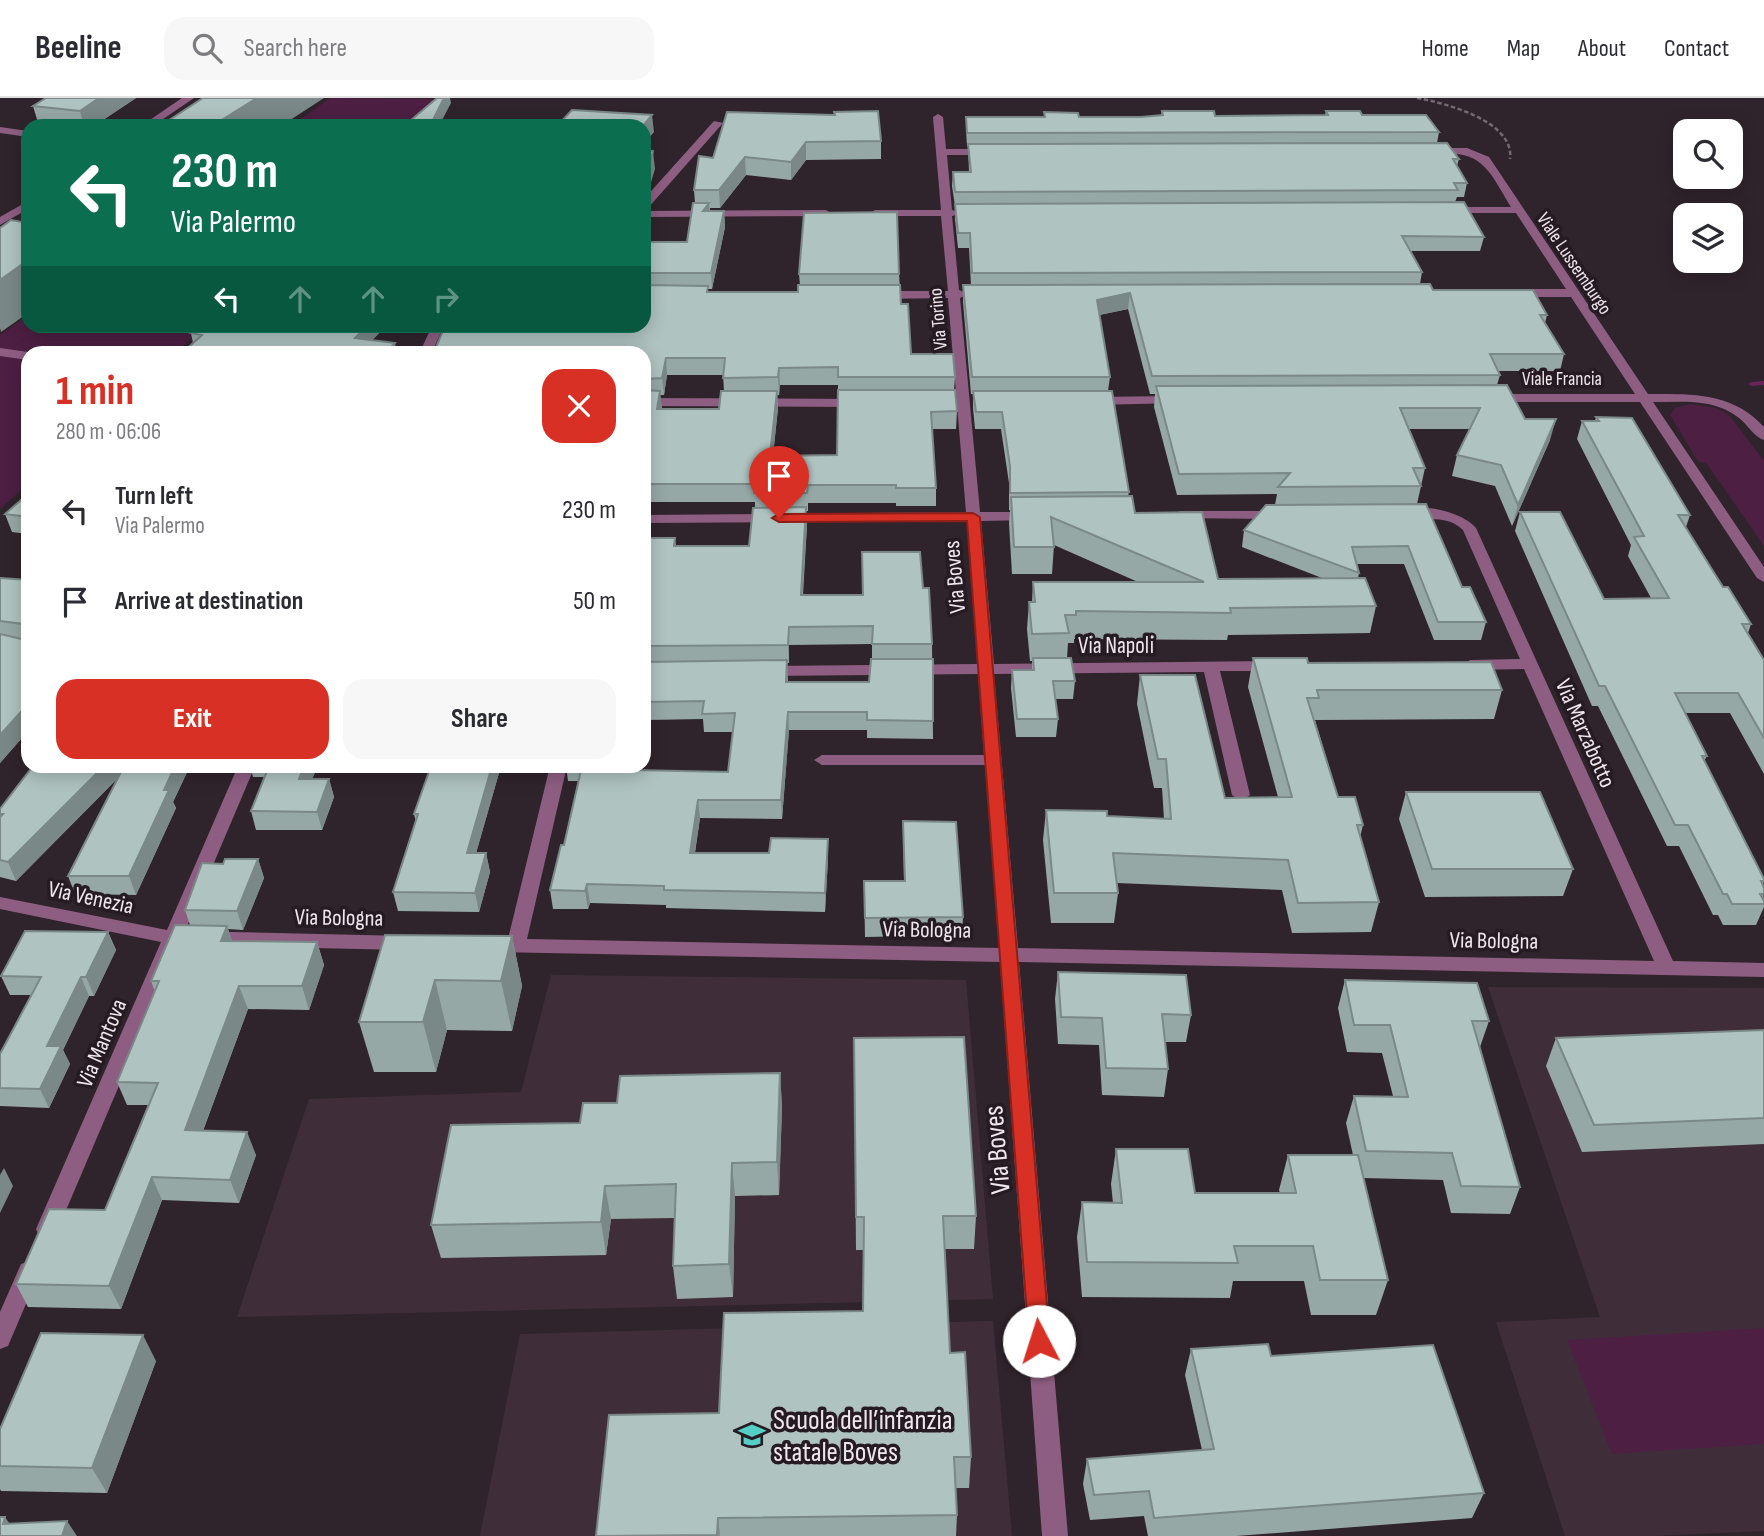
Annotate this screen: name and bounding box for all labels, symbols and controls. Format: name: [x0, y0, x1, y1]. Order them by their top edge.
search box: [164, 17, 654, 80]
text: Beeline: [35, 28, 122, 68]
icon: search: [188, 29, 226, 67]
text: Search here: [244, 33, 347, 64]
text: Home: [1421, 34, 1469, 63]
text: Map: [1507, 34, 1540, 63]
text: About: [1578, 34, 1626, 63]
text: Contact: [1664, 34, 1729, 63]
map controls: [1673, 119, 1743, 273]
button: search: [1673, 119, 1743, 189]
text: 230 m: [171, 143, 278, 202]
icon: left: [56, 147, 147, 238]
text: Via Palermo: [171, 203, 296, 242]
button: layers: [1673, 203, 1743, 273]
street label: Viale Lussemburgo: [1531, 208, 1616, 319]
icon: left: [208, 280, 246, 318]
icon: ahead: [281, 280, 319, 318]
icon: ahead: [354, 280, 392, 318]
icon: right: [427, 280, 465, 318]
street label: Via Torino: [924, 287, 953, 351]
text: 1 min: [56, 366, 134, 417]
street label: Viale Francia: [1522, 368, 1602, 391]
button: close: [542, 369, 616, 443]
text: 280 m · 06:06: [56, 418, 161, 446]
pin: [749, 446, 809, 518]
icon: arrive: [760, 457, 798, 495]
text: Turn left: [115, 481, 193, 512]
icon: left: [56, 492, 94, 530]
text: 230 m: [562, 495, 616, 526]
text: Via Palermo: [115, 512, 205, 540]
street label: Via Boves: [938, 539, 972, 614]
icon: arrive: [56, 583, 94, 621]
text: Arrive at destination: [115, 586, 303, 617]
text: 50 m: [573, 586, 616, 617]
street label: Via Napoli: [1078, 632, 1154, 660]
street label: Via Marzabotto: [1549, 675, 1621, 792]
button: Exit: [56, 679, 329, 759]
button: Share: [343, 679, 616, 759]
street label: Via Venezia: [46, 875, 136, 921]
street label: Via Bologna: [294, 903, 384, 933]
street label: Via Bologna: [882, 915, 972, 945]
street label: Via Bologna: [1449, 926, 1539, 956]
street label: Via Mantova: [71, 995, 133, 1092]
street label: Via Boves: [977, 1104, 1018, 1196]
position arrow: [1002, 1304, 1076, 1378]
place label: Scuola dell’infanzia statale Boves: [773, 1404, 952, 1469]
school or university icon: Scuola dell’infanzia statale Boves: [737, 1420, 767, 1450]

